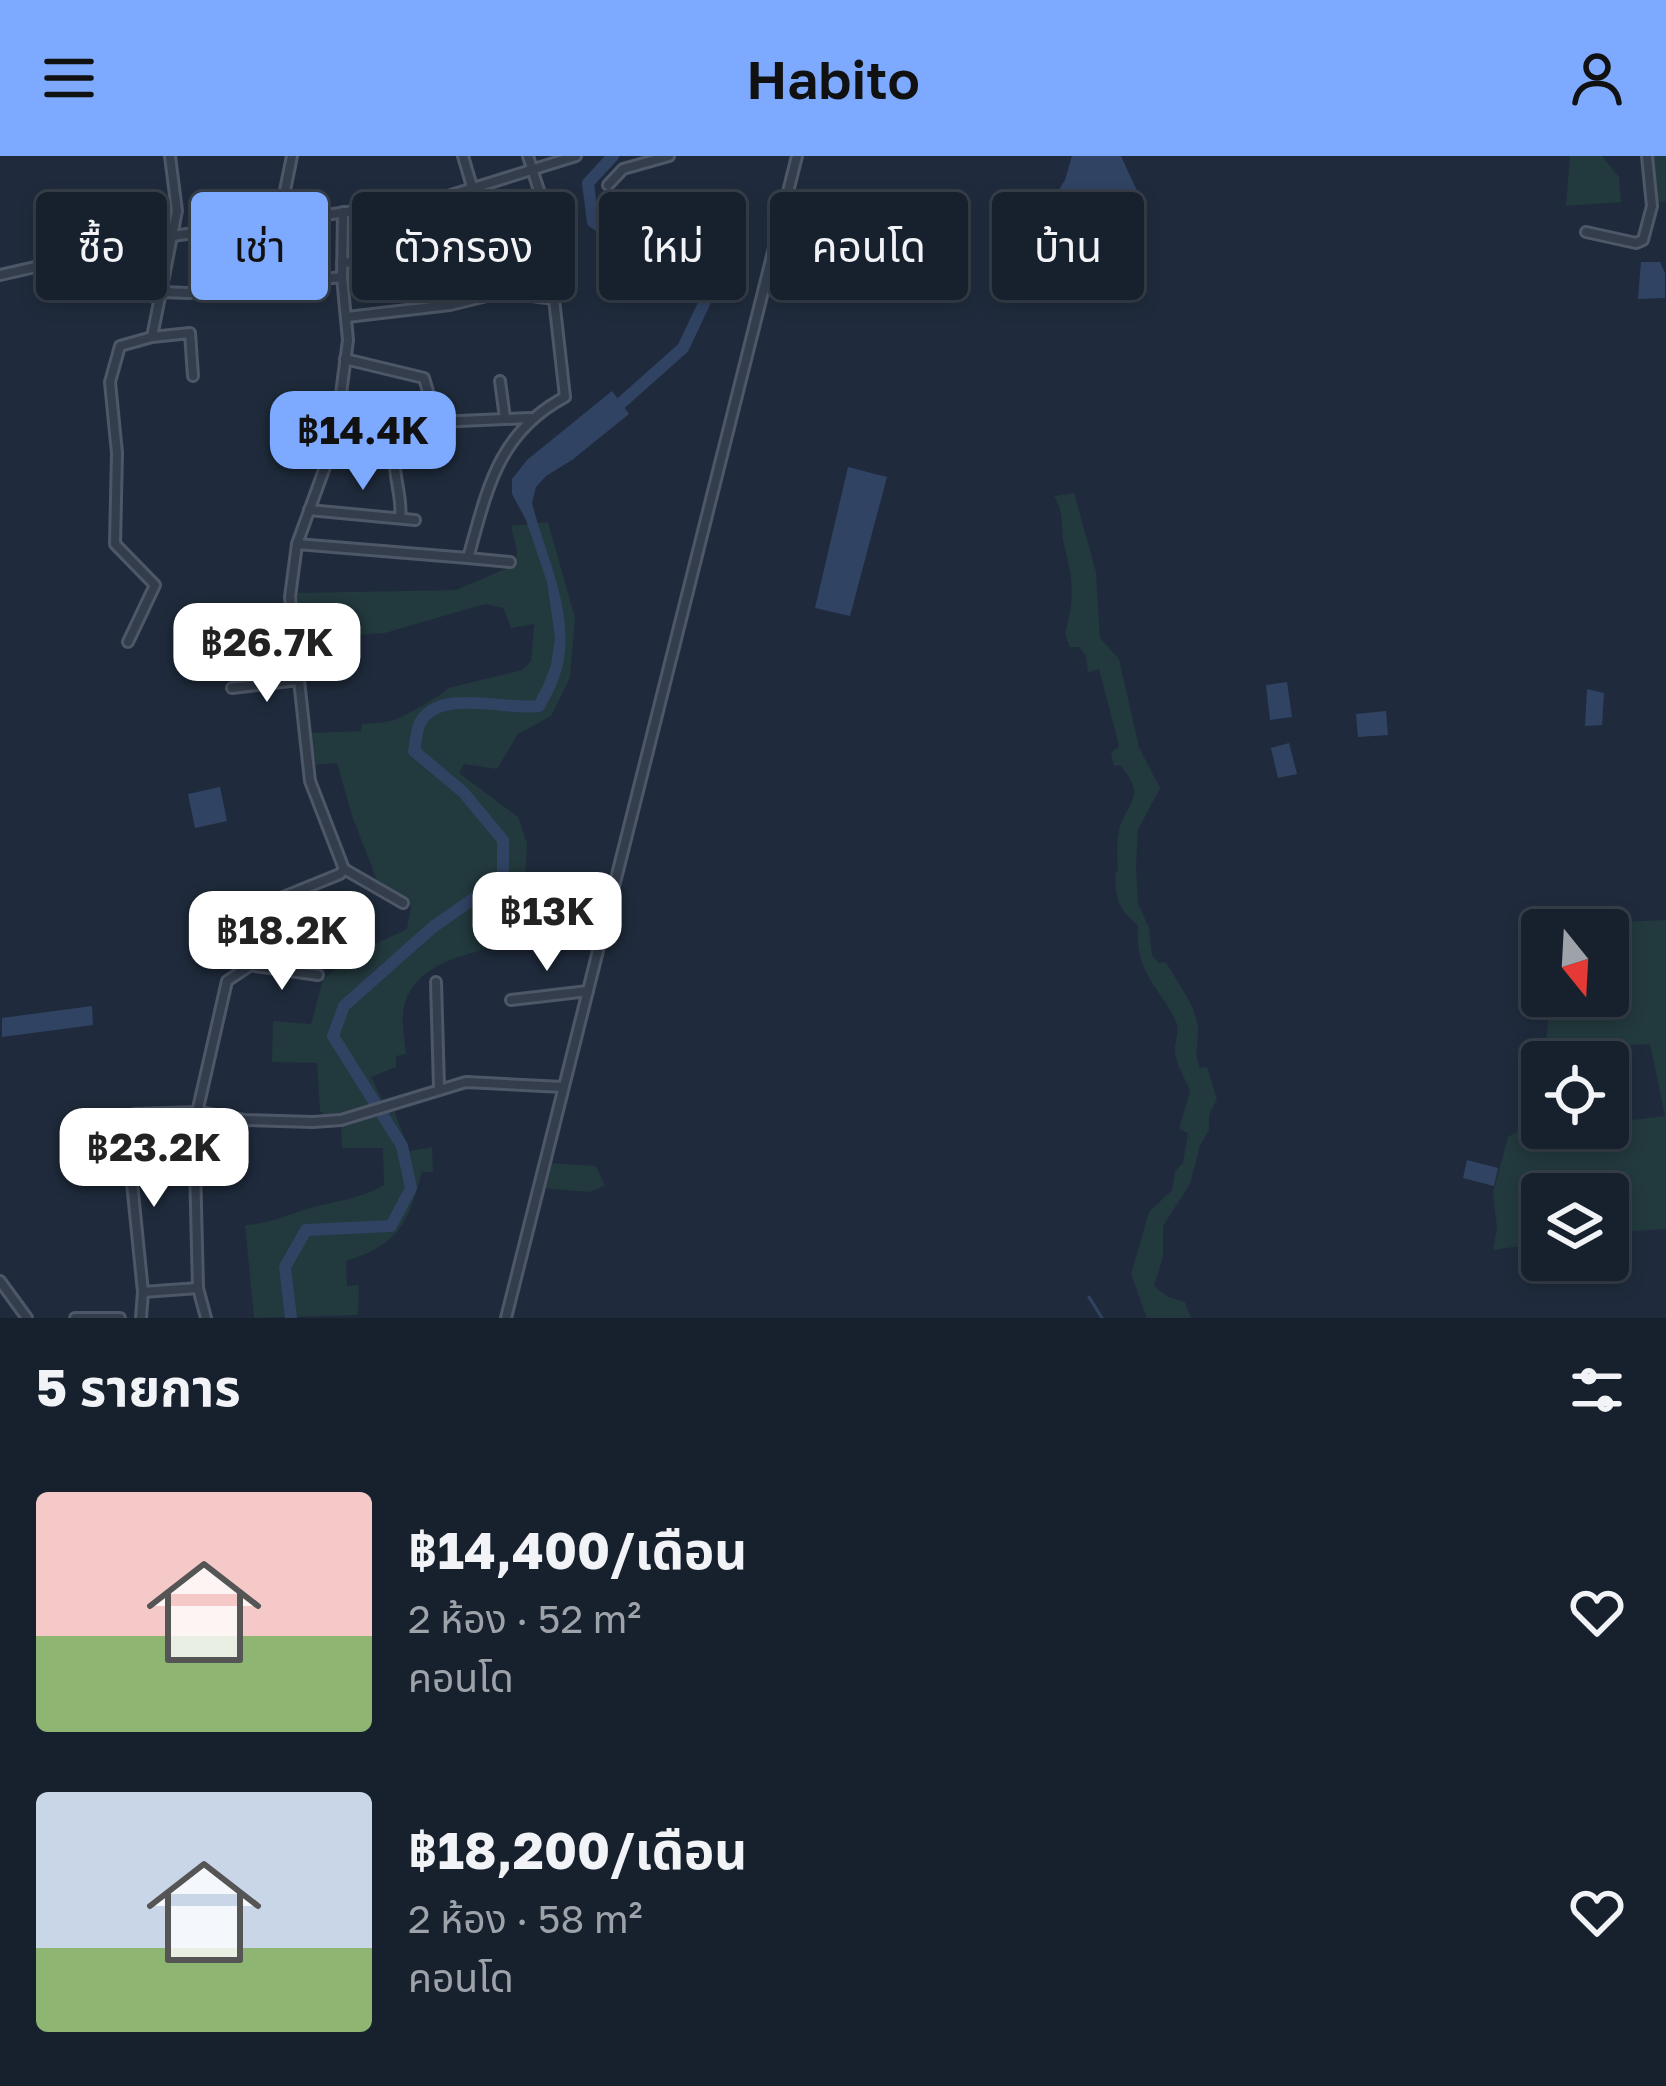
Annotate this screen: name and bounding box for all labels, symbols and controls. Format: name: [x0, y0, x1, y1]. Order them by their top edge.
icon: menu: [36, 45, 102, 111]
icon: person: [1564, 45, 1630, 111]
text: Habito: [746, 46, 920, 111]
chip: ซื้อ: [36, 192, 167, 300]
chip: เช่า: [191, 192, 328, 300]
chip: ตัวกรอง: [352, 192, 575, 300]
chip: ใหม่: [599, 192, 746, 300]
chip: คอนโด: [770, 192, 968, 300]
chip: บ้าน: [992, 192, 1144, 300]
pin: ฿14.4K: [265, 391, 461, 493]
text: ฿14.4K: [297, 406, 429, 453]
pin: ฿26.7K: [169, 603, 365, 705]
text: ฿26.7K: [200, 618, 334, 665]
pin: ฿13K: [476, 872, 618, 974]
text: ฿13K: [500, 887, 594, 934]
pin: ฿18.2K: [184, 891, 380, 993]
text: ฿18.2K: [216, 906, 348, 953]
north arrow: [1521, 909, 1629, 1017]
map controls: [1521, 909, 1629, 1281]
button: locate: [1521, 1041, 1629, 1149]
pin: ฿23.2K: [56, 1108, 252, 1210]
text: ฿23.2K: [87, 1123, 221, 1170]
button: layers: [1521, 1173, 1629, 1281]
text: 5 รายการ: [36, 1356, 241, 1417]
icon: filters: [1564, 1357, 1630, 1423]
text: ฿14,400/เดือน: [408, 1519, 747, 1580]
icon: home: [132, 1540, 276, 1684]
icon: heart: [1564, 1579, 1630, 1645]
text: 2 ห้อง · 52 m²: [408, 1595, 641, 1642]
text: คอนโด: [408, 1654, 514, 1701]
text: ฿18,200/เดือน: [408, 1819, 747, 1880]
icon: home: [132, 1840, 276, 1984]
icon: heart: [1564, 1879, 1630, 1945]
text: 2 ห้อง · 58 m²: [408, 1895, 643, 1942]
text: คอนโด: [408, 1954, 514, 2001]

